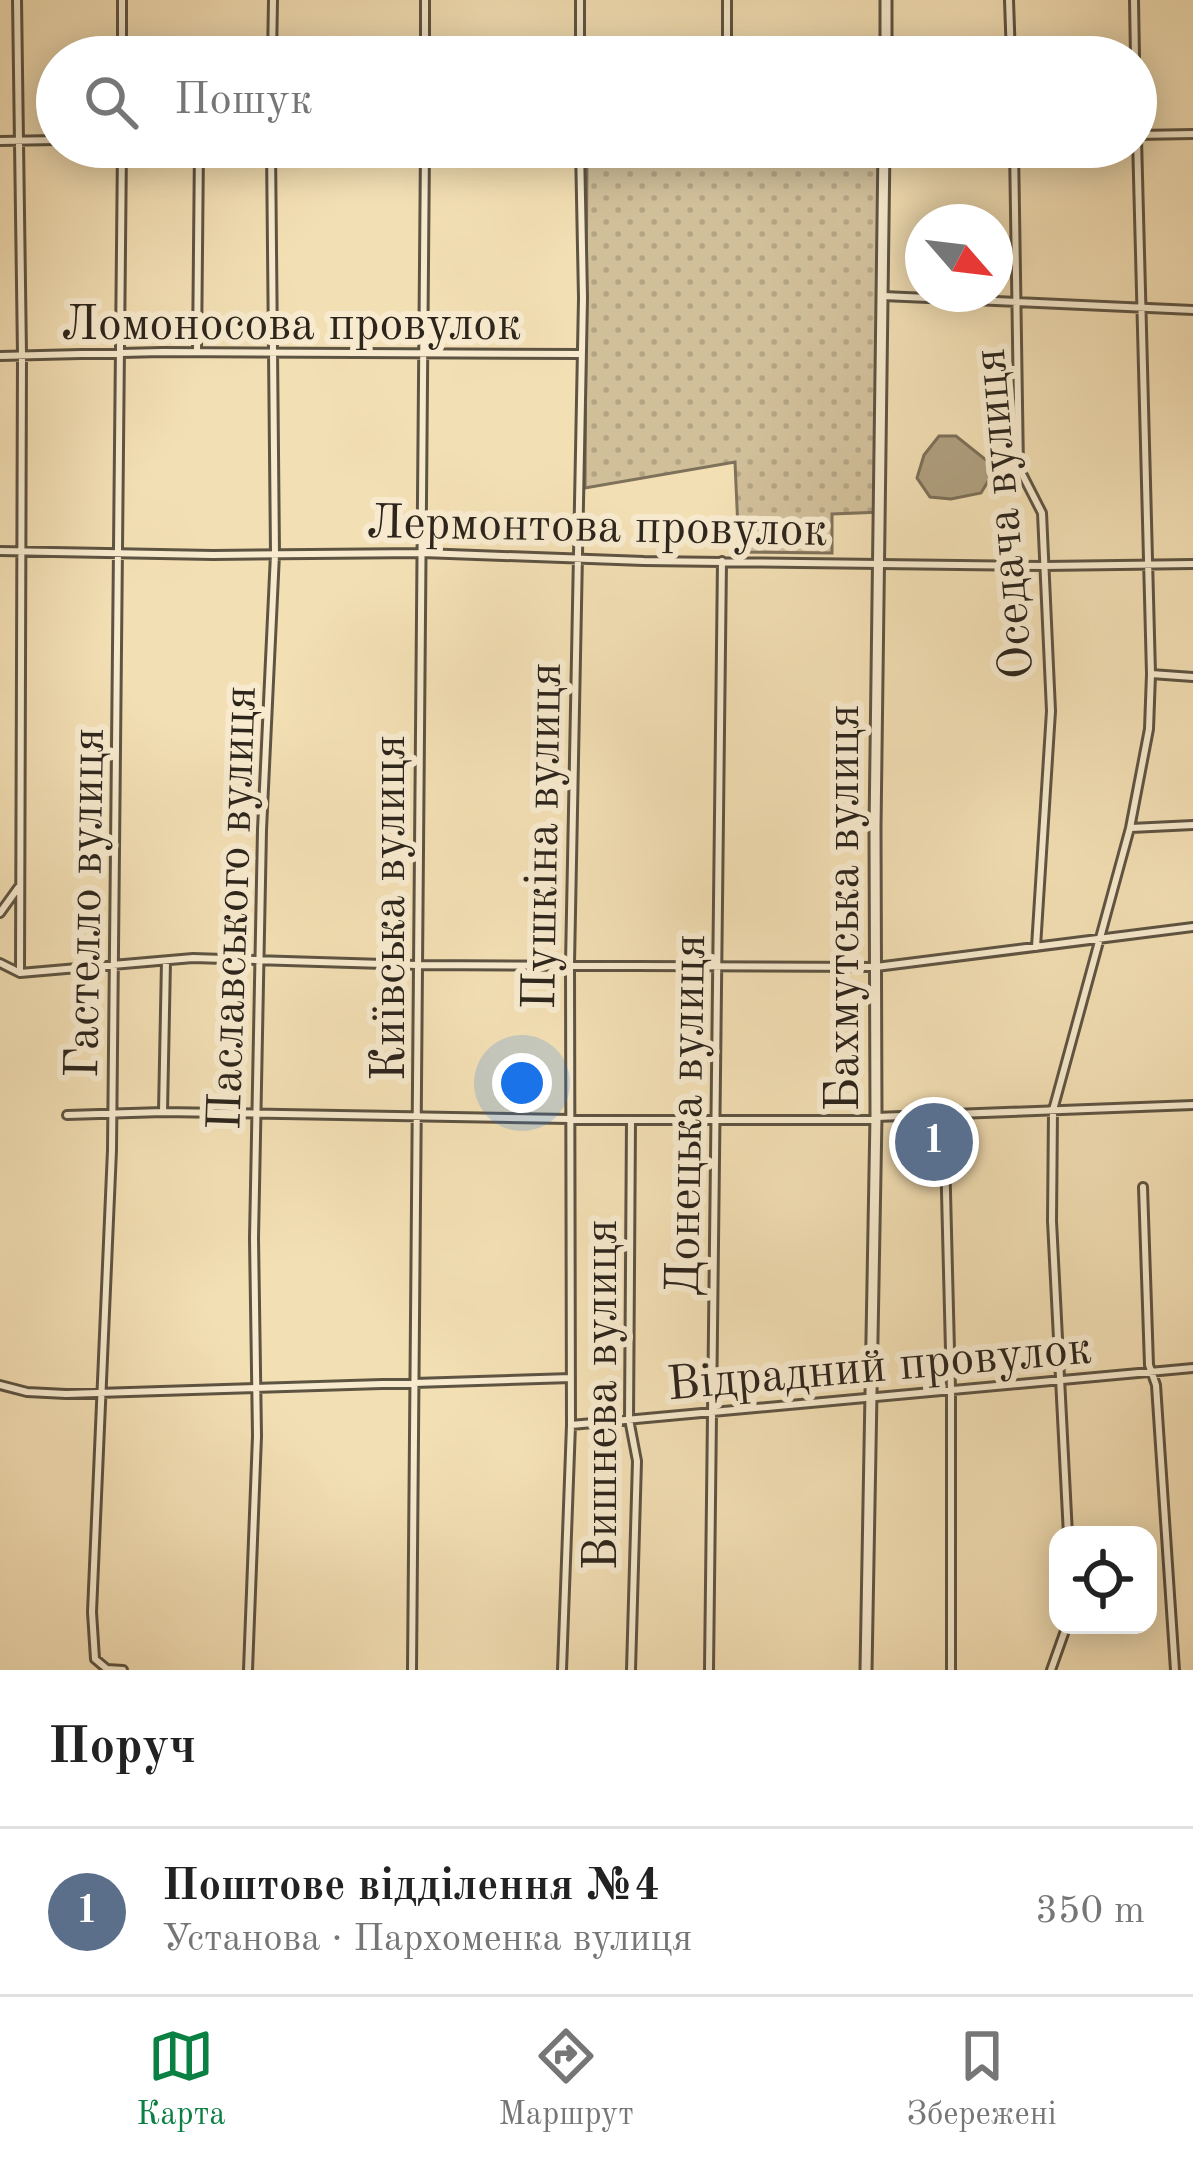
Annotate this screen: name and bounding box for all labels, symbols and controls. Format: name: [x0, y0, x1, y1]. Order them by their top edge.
search box: [36, 36, 1157, 168]
icon: search: [78, 69, 144, 135]
text: Пошук: [174, 79, 313, 124]
north arrow: [905, 204, 1013, 312]
street label: Ломоносова провулок: [61, 302, 521, 350]
street label: Оседача вулиця: [967, 346, 1043, 681]
street label: Лермонтова провулок: [366, 500, 828, 556]
street label: Пушкіна вулиця: [517, 662, 571, 1010]
street label: Паславського вулиця: [202, 685, 266, 1131]
street label: Бахмутська вулиця: [821, 704, 869, 1112]
street label: Гастелло вулиця: [60, 727, 114, 1079]
street label: Київська вулиця: [367, 735, 415, 1081]
street label: Донецька вулиця: [661, 934, 715, 1297]
your location: [492, 1053, 552, 1113]
pin: 1: [895, 1097, 973, 1187]
street label: Вишнева вулиця: [579, 1219, 627, 1571]
street label: Відрадний провулок: [665, 1326, 1094, 1410]
map controls: [1049, 1526, 1157, 1634]
button: locate: [1049, 1526, 1157, 1634]
text: Поруч: [48, 1723, 196, 1774]
text: Поштове відділення №4: [162, 1865, 660, 1910]
text: 1: [76, 1892, 98, 1931]
text: 350 m: [1035, 1892, 1145, 1931]
text: Установа · Пархоменка вулиця: [162, 1920, 692, 1959]
tab: Карта: [136, 2023, 226, 2136]
tab: Маршрут: [498, 2023, 634, 2136]
tab: Збережені: [906, 2023, 1057, 2136]

